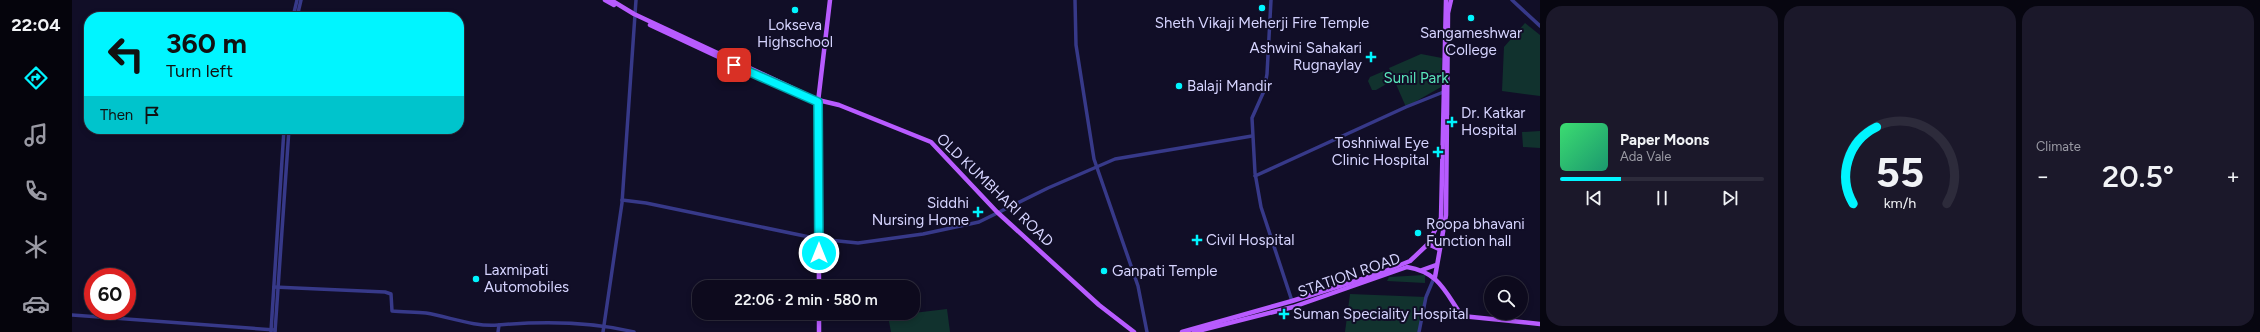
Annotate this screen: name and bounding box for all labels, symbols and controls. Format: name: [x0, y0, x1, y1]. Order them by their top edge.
marker: Sheth Vikaji Meherji Fire Temple: [1257, 3, 1267, 13]
marker: Lokseva Highschool: [790, 5, 800, 15]
marker: Sangameshwar College: [1466, 13, 1476, 23]
text: 22:04: [11, 14, 61, 36]
place label: Sheth Vikaji Meherji Fire Temple: [1155, 14, 1369, 32]
place label: Lokseva Highschool: [757, 16, 833, 51]
place label: Sangameshwar College: [1420, 24, 1522, 59]
text: 360 m: [166, 26, 247, 60]
icon: left: [100, 28, 152, 80]
place label: Ashwini Sahakari Rugnaylay: [1250, 39, 1362, 74]
pin: [717, 48, 751, 82]
marker: Ashwini Sahakari Rugnaylay: [1365, 51, 1377, 63]
icon: arrive: [723, 54, 745, 76]
text: Turn left: [166, 60, 233, 82]
icon: directions: [22, 64, 50, 92]
park label: Sunil Park: [1384, 69, 1449, 87]
place label: Balaji Mandir: [1187, 77, 1272, 95]
marker: Balaji Mandir: [1174, 81, 1184, 91]
icon: arrive: [141, 104, 163, 126]
place label: Dr. Katkar Hospital: [1461, 104, 1525, 139]
text: Then: [100, 106, 133, 124]
marker: Dr. Katkar Hospital: [1446, 116, 1458, 128]
icon: music: [22, 121, 50, 149]
street label: OLD KUMBHARI ROAD: [933, 130, 1057, 250]
text: Paper Moons: [1620, 131, 1709, 149]
place label: Toshniwal Eye Clinic Hospital: [1332, 134, 1429, 169]
text: Climate: [2036, 139, 2081, 154]
marker: Toshniwal Eye Clinic Hospital: [1432, 146, 1444, 158]
text: 55: [1876, 147, 1924, 197]
text: Ada Vale: [1620, 149, 1671, 164]
text: 20.5°: [2102, 158, 2174, 195]
text: −: [2036, 163, 2050, 190]
text: +: [2226, 163, 2240, 190]
icon: phone: [22, 177, 50, 205]
icon: previous: [1583, 187, 1605, 209]
icon: pause: [1651, 187, 1673, 209]
icon: next: [1719, 187, 1741, 209]
place label: Siddhi Nursing Home: [872, 194, 969, 229]
text: km/h: [1884, 194, 1916, 212]
marker: Siddhi Nursing Home: [972, 206, 984, 218]
place label: Roopa bhavani Function hall: [1426, 215, 1525, 250]
marker: Roopa bhavani Function hall: [1413, 228, 1423, 238]
place label: Civil Hospital: [1206, 231, 1294, 249]
position arrow: [798, 232, 840, 274]
icon: climate: [22, 233, 50, 261]
marker: Civil Hospital: [1191, 234, 1203, 246]
street label: STATION ROAD: [1295, 249, 1403, 301]
place label: Laxmipati Automobiles: [484, 261, 569, 296]
place label: Ganpati Temple: [1112, 262, 1217, 280]
marker: Ganpati Temple: [1099, 266, 1109, 276]
speed limit sign: 60: [84, 268, 136, 320]
marker: Laxmipati Automobiles: [471, 274, 481, 284]
map controls: [1484, 276, 1528, 320]
button: search: [1484, 276, 1528, 320]
icon: car: [22, 290, 50, 318]
text: 22:06 · 2 min · 580 m: [734, 291, 878, 309]
place label: Suman Speciality Hospital: [1293, 305, 1469, 323]
marker: Suman Speciality Hospital: [1278, 308, 1290, 320]

